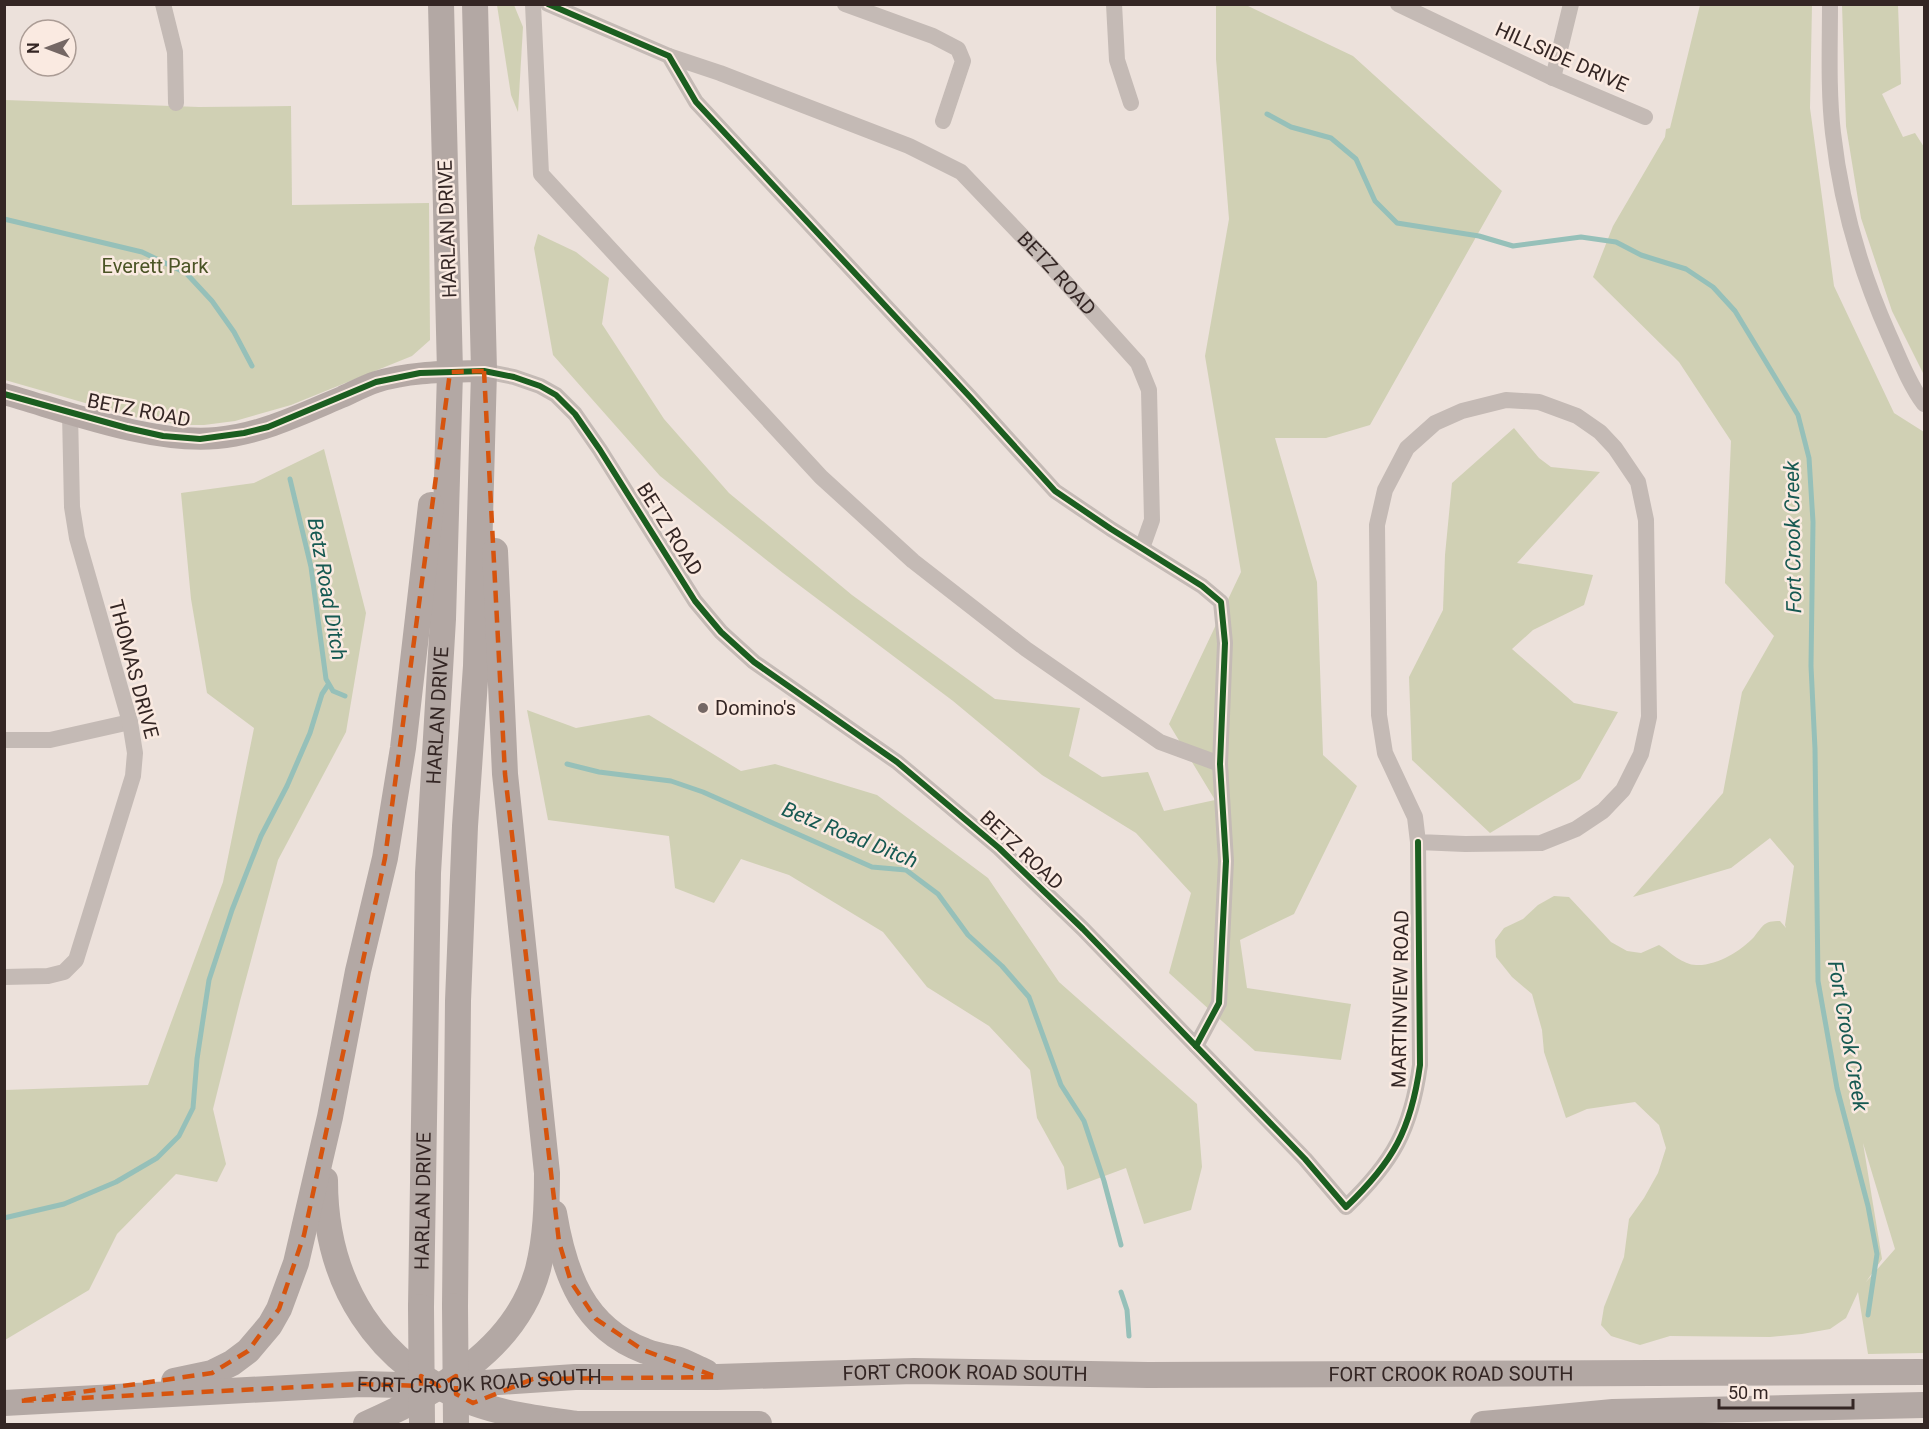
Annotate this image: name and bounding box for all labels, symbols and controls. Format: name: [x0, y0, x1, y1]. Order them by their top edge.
street label: HILLSIDE DRIVE: [1492, 17, 1632, 97]
north arrow: [18, 18, 78, 78]
text: N: [24, 42, 43, 54]
street label: HARLAN DRIVE: [433, 160, 461, 298]
street label: BETZ ROAD: [1012, 227, 1101, 320]
park label: Everett Park: [102, 254, 209, 278]
street label: BETZ ROAD: [85, 388, 193, 432]
water label: Fort Crook Creek: [1780, 460, 1806, 613]
street label: BETZ ROAD: [632, 478, 708, 580]
water label: Betz Road Ditch: [303, 516, 351, 662]
street label: THOMAS DRIVE: [104, 597, 164, 741]
street label: HARLAN DRIVE: [421, 646, 453, 785]
place label: Domino's: [715, 696, 796, 720]
marker: Domino's: [696, 701, 710, 715]
water label: Betz Road Ditch: [779, 797, 921, 873]
street label: BETZ ROAD: [975, 805, 1069, 895]
street label: MARTINVIEW ROAD: [1386, 910, 1414, 1088]
water label: Fort Crook Creek: [1823, 959, 1873, 1114]
street label: HARLAN DRIVE: [410, 1132, 436, 1270]
street label: FORT CROOK ROAD SOUTH: [842, 1359, 1088, 1386]
street label: FORT CROOK ROAD SOUTH: [1328, 1361, 1574, 1386]
street label: FORT CROOK ROAD SOUTH: [357, 1365, 602, 1398]
scale bar: [1719, 1372, 1852, 1410]
text: 50 m: [1728, 1382, 1768, 1403]

